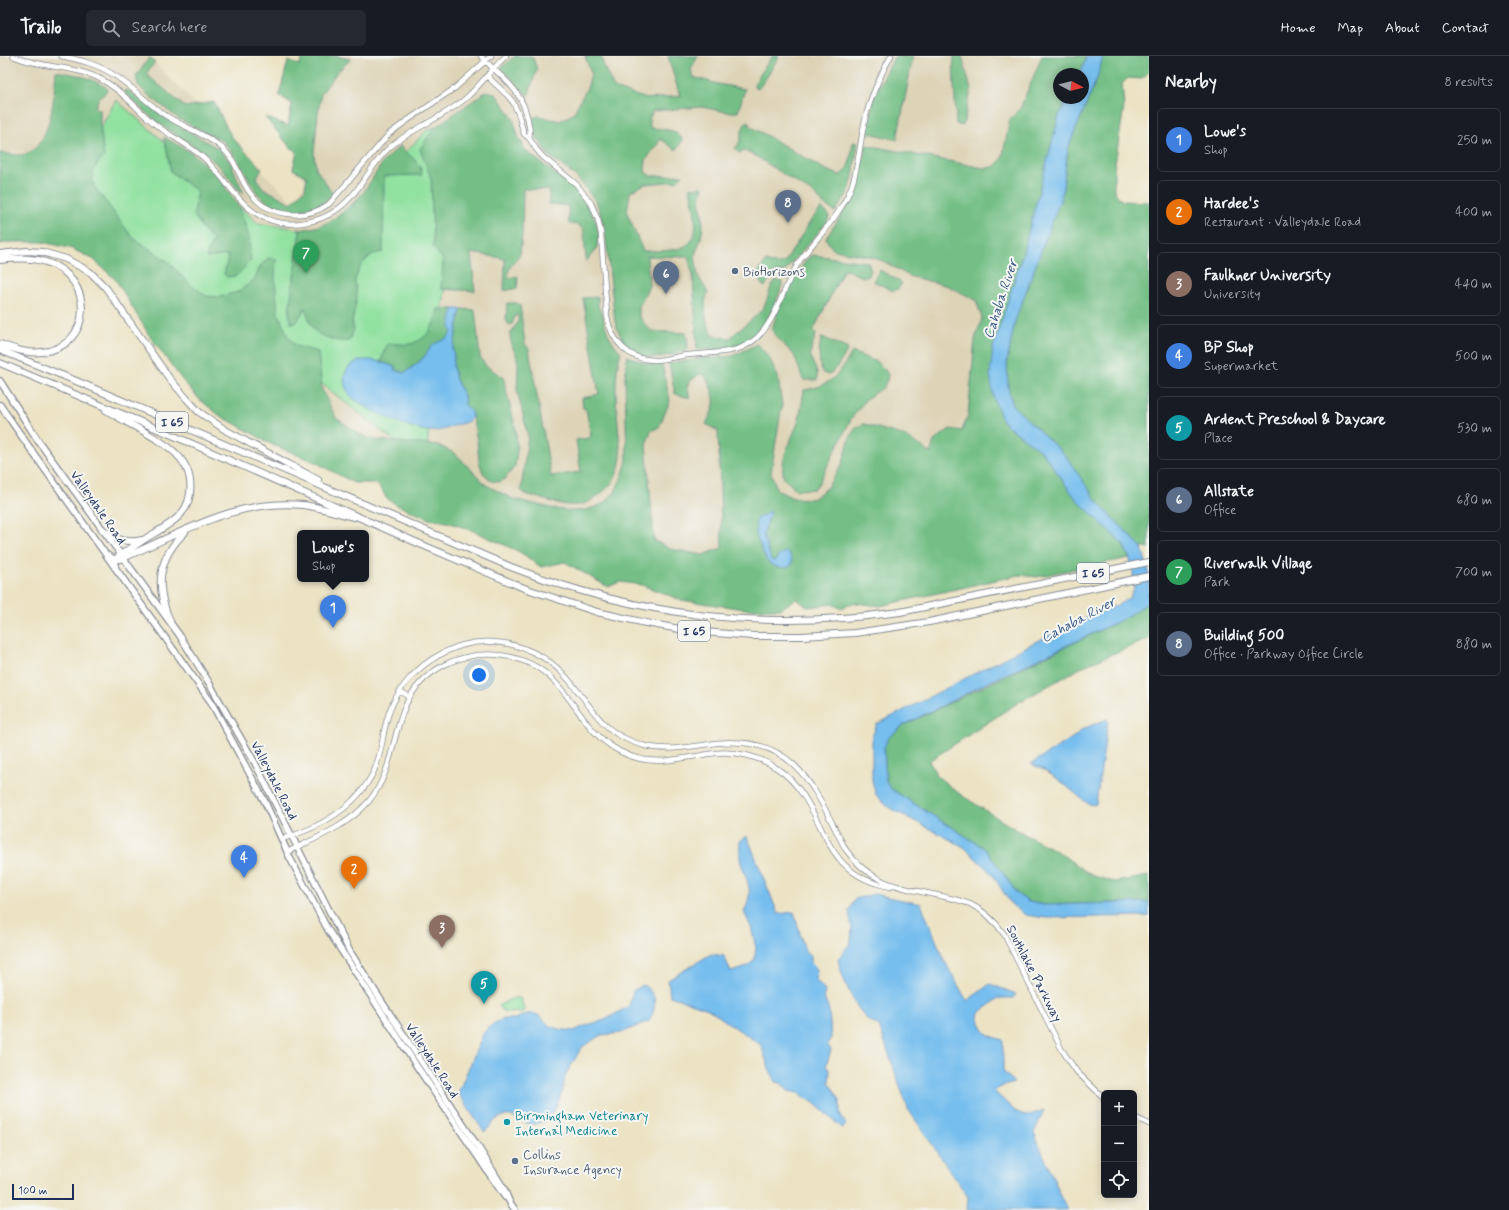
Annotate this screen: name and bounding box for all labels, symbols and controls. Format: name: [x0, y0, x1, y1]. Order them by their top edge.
search box: [86, 10, 366, 46]
text: Trailo: [20, 15, 62, 40]
icon: search: [100, 17, 122, 39]
text: Search here: [132, 18, 207, 38]
text: Home: [1281, 19, 1315, 37]
text: Map: [1337, 19, 1363, 37]
text: About: [1385, 19, 1420, 37]
text: Contact: [1442, 19, 1489, 37]
north arrow: [1053, 68, 1089, 104]
text: Nearby: [1165, 71, 1217, 93]
text: 8 results: [1445, 74, 1493, 91]
text: Lowe's: [1204, 122, 1246, 142]
text: 1: [1176, 132, 1182, 149]
text: 250 m: [1457, 132, 1492, 149]
text: Shop: [1204, 142, 1228, 159]
pin: 8: [775, 190, 801, 223]
text: Hardee's: [1204, 194, 1259, 214]
text: 2: [1176, 204, 1182, 221]
text: 400 m: [1455, 204, 1492, 221]
text: Restaurant · Valleydale Road: [1204, 214, 1361, 231]
pin: 7: [293, 240, 319, 273]
water label: Cahaba River: [980, 255, 1023, 341]
pin: 6: [653, 261, 679, 294]
place label: BioHorizons: [743, 264, 805, 281]
marker: BioHorizons: [730, 266, 740, 276]
text: Faulkner University: [1204, 266, 1331, 286]
text: 3: [1176, 276, 1182, 293]
text: 440 m: [1455, 276, 1492, 293]
text: University: [1204, 286, 1260, 303]
text: BP Shop: [1204, 338, 1254, 358]
text: 4: [1175, 348, 1183, 365]
text: 500 m: [1455, 348, 1492, 365]
text: Supermarket: [1204, 358, 1278, 375]
text: Ardent Preschool & Daycare: [1204, 410, 1386, 430]
road number: I 65: [156, 412, 188, 432]
text: 5: [1175, 420, 1183, 437]
text: 530 m: [1457, 420, 1492, 437]
text: Place: [1204, 430, 1233, 447]
street label: Valleydale Road: [66, 467, 130, 548]
text: Allstate: [1204, 482, 1254, 502]
text: 6: [1176, 492, 1182, 509]
text: 680 m: [1457, 492, 1492, 509]
text: Office: [1204, 502, 1236, 519]
popup: [297, 530, 369, 582]
text: Lowe's: [312, 538, 354, 558]
text: Riverwalk Village: [1204, 554, 1312, 574]
text: Shop: [312, 558, 336, 575]
road number: I 65: [1077, 563, 1109, 583]
text: 7: [1175, 564, 1183, 581]
text: 700 m: [1455, 564, 1492, 581]
text: Park: [1204, 574, 1230, 591]
water label: Cahaba River: [1038, 592, 1121, 647]
pin: 1: [320, 595, 346, 628]
road number: I 65: [678, 621, 710, 641]
text: Building 500: [1204, 626, 1284, 646]
text: 8: [1175, 636, 1183, 653]
text: 880 m: [1456, 636, 1492, 653]
text: Office · Parkway Office Circle: [1204, 646, 1364, 663]
your location: [469, 665, 489, 685]
street label: Valleydale Road: [246, 738, 301, 823]
pin: 4: [231, 845, 257, 878]
pin: 2: [341, 856, 367, 889]
pin: 3: [429, 915, 455, 948]
street label: Southlake Parkway: [1002, 922, 1065, 1025]
pin: 5: [471, 971, 497, 1004]
street label: Valleydale Road: [401, 1020, 462, 1102]
map controls: [1101, 1090, 1137, 1198]
button: +: [1101, 1090, 1137, 1126]
place label: Birmingham Veterinary Internal Medicine: [515, 1108, 649, 1140]
marker: Birmingham Veterinary Internal Medicine: [502, 1117, 512, 1127]
button: −: [1101, 1126, 1137, 1162]
place label: Collins Insurance Agency: [523, 1147, 622, 1179]
marker: Collins Insurance Agency: [510, 1156, 520, 1166]
button: locate: [1101, 1162, 1137, 1198]
scale bar: [12, 1182, 74, 1201]
text: 100 m: [18, 1184, 48, 1198]

